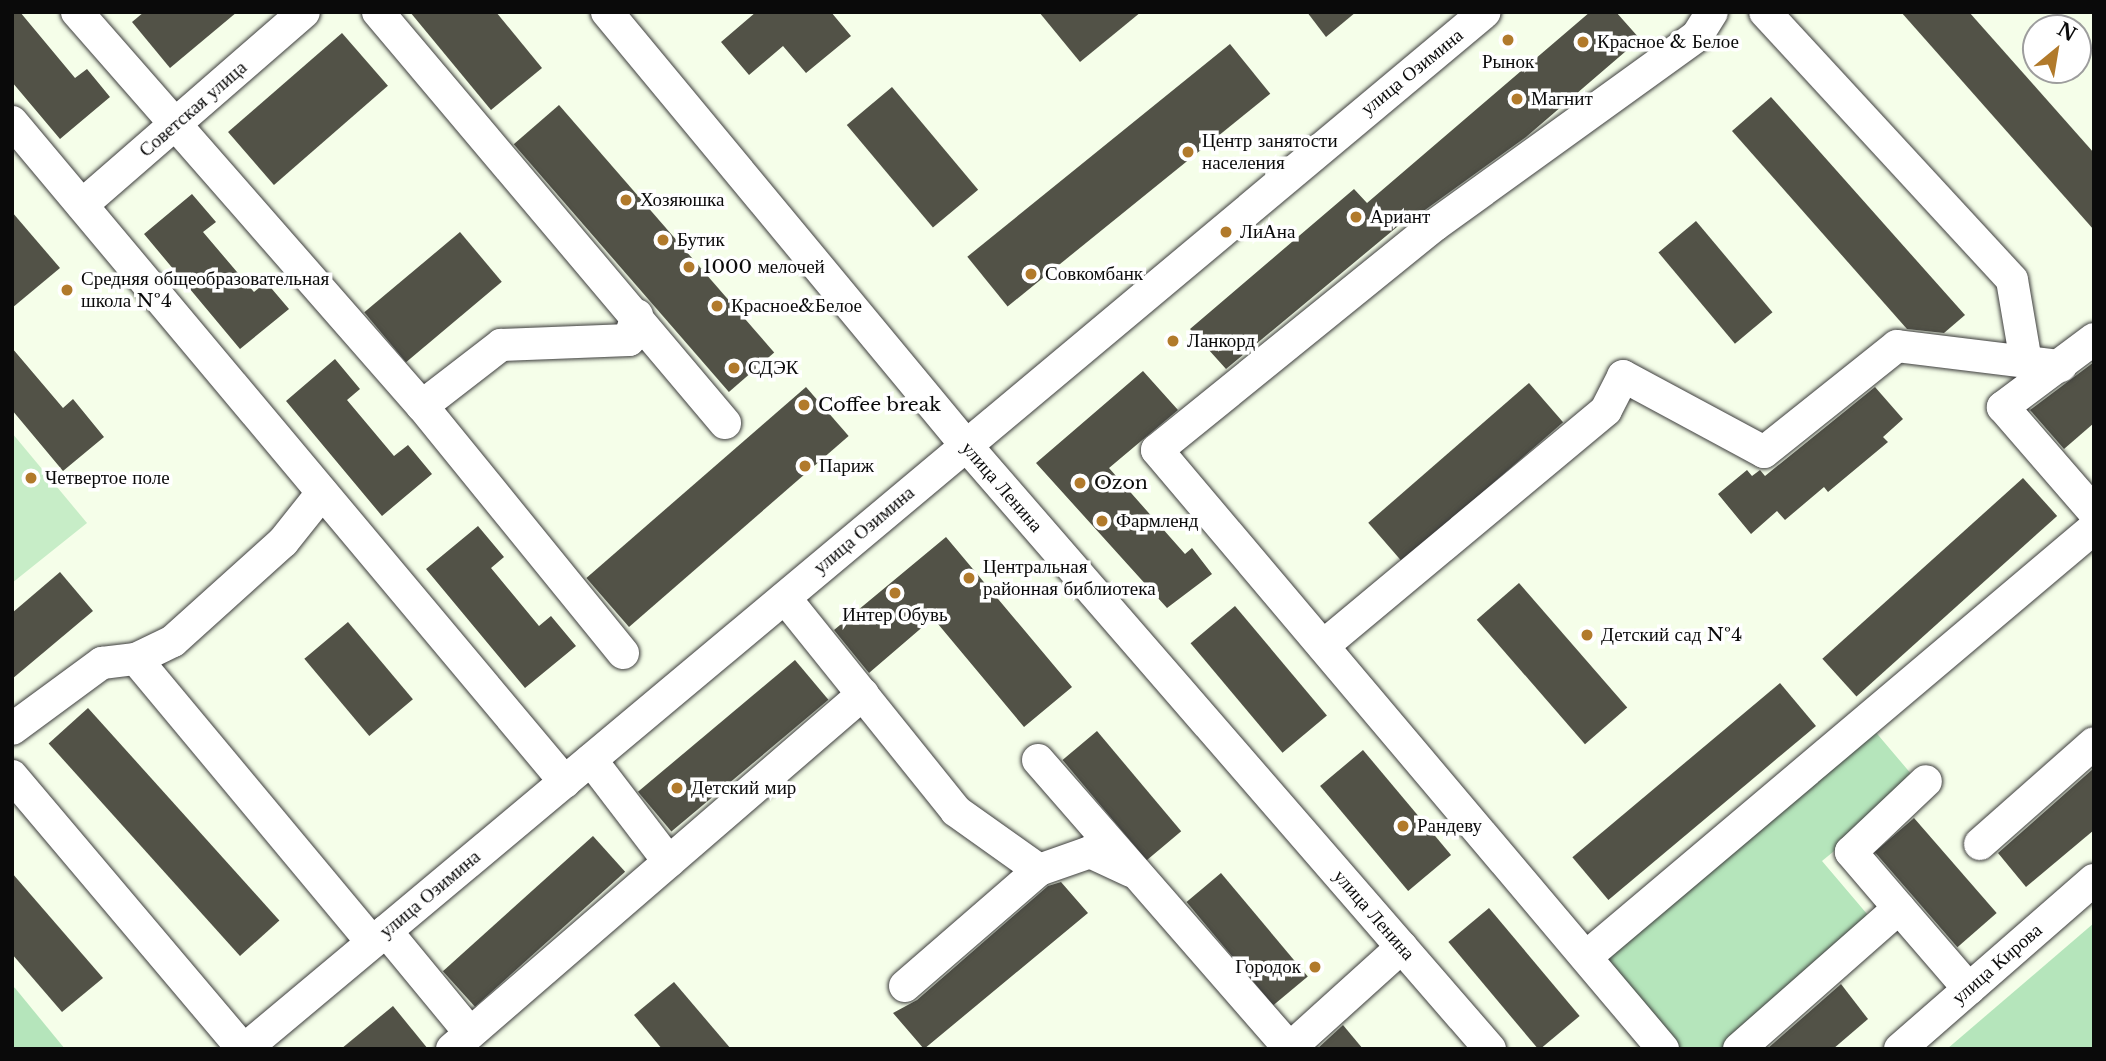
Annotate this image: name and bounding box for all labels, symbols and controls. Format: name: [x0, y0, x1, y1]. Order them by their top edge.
north arrow: [2022, 14, 2092, 84]
text: N: [2053, 18, 2080, 47]
street label: улица Озимина: [1356, 24, 1468, 120]
place label: Красное & Белое: [1597, 31, 1739, 53]
marker: Рынок: [1500, 32, 1516, 48]
marker: Красное & Белое: [1575, 34, 1591, 50]
place label: Рынок: [1482, 51, 1534, 73]
street label: Советская улица: [135, 56, 251, 162]
place label: Магнит: [1531, 88, 1593, 110]
marker: Магнит: [1509, 91, 1525, 107]
place label: Центр занятости населения: [1202, 130, 1338, 174]
marker: Центр занятости населения: [1180, 144, 1196, 160]
place label: Хозяюшка: [640, 189, 724, 211]
marker: Хозяюшка: [618, 192, 634, 208]
place label: Ариант: [1370, 206, 1430, 228]
marker: Ариант: [1348, 209, 1364, 225]
place label: ЛиАна: [1240, 221, 1295, 243]
marker: ЛиАна: [1218, 224, 1234, 240]
place label: Бутик: [677, 229, 725, 251]
marker: Бутик: [655, 232, 671, 248]
place label: 1000 мелочей: [703, 256, 825, 278]
marker: 1000 мелочей: [681, 259, 697, 275]
place label: Совкомбанк: [1045, 263, 1143, 285]
marker: Совкомбанк: [1023, 266, 1039, 282]
place label: Средняя общеобразовательная школа №4: [81, 268, 329, 312]
marker: Средняя общеобразовательная школа №4: [59, 282, 75, 298]
place label: Красное&Белое: [731, 295, 862, 317]
marker: Красное&Белое: [709, 298, 725, 314]
place label: Ланкорд: [1187, 330, 1255, 352]
marker: Ланкорд: [1165, 333, 1181, 349]
place label: СДЭК: [748, 357, 798, 379]
marker: СДЭК: [726, 360, 742, 376]
place label: Coffee break: [818, 394, 941, 416]
marker: Coffee break: [796, 397, 812, 413]
street label: улица Ленина: [956, 437, 1048, 537]
place label: Париж: [819, 455, 874, 477]
marker: Париж: [797, 458, 813, 474]
place label: Четвертое поле: [45, 467, 170, 489]
marker: Четвертое поле: [23, 470, 39, 486]
place label: Ozon: [1094, 472, 1148, 494]
marker: Ozon: [1072, 475, 1088, 491]
street label: улица Озимина: [809, 481, 919, 579]
place label: Фармленд: [1116, 510, 1198, 532]
marker: Фармленд: [1094, 513, 1110, 529]
place label: Центральная районная библиотека: [983, 556, 1156, 600]
marker: Центральная районная библиотека: [961, 570, 977, 586]
marker: Интер Обувь: [887, 585, 903, 601]
place label: Интер Обувь: [842, 604, 948, 626]
place label: Детский сад №4: [1601, 624, 1742, 646]
marker: Детский сад №4: [1579, 627, 1595, 643]
place label: Детский мир: [691, 777, 796, 799]
marker: Детский мир: [669, 780, 685, 796]
place label: Рандеву: [1417, 815, 1482, 837]
marker: Рандеву: [1395, 818, 1411, 834]
street label: улица Озимина: [375, 845, 485, 943]
street label: улица Ленина: [1328, 865, 1420, 965]
street label: улица Кирова: [1947, 919, 2047, 1009]
place label: Городок: [1235, 956, 1301, 978]
marker: Городок: [1307, 959, 1323, 975]

